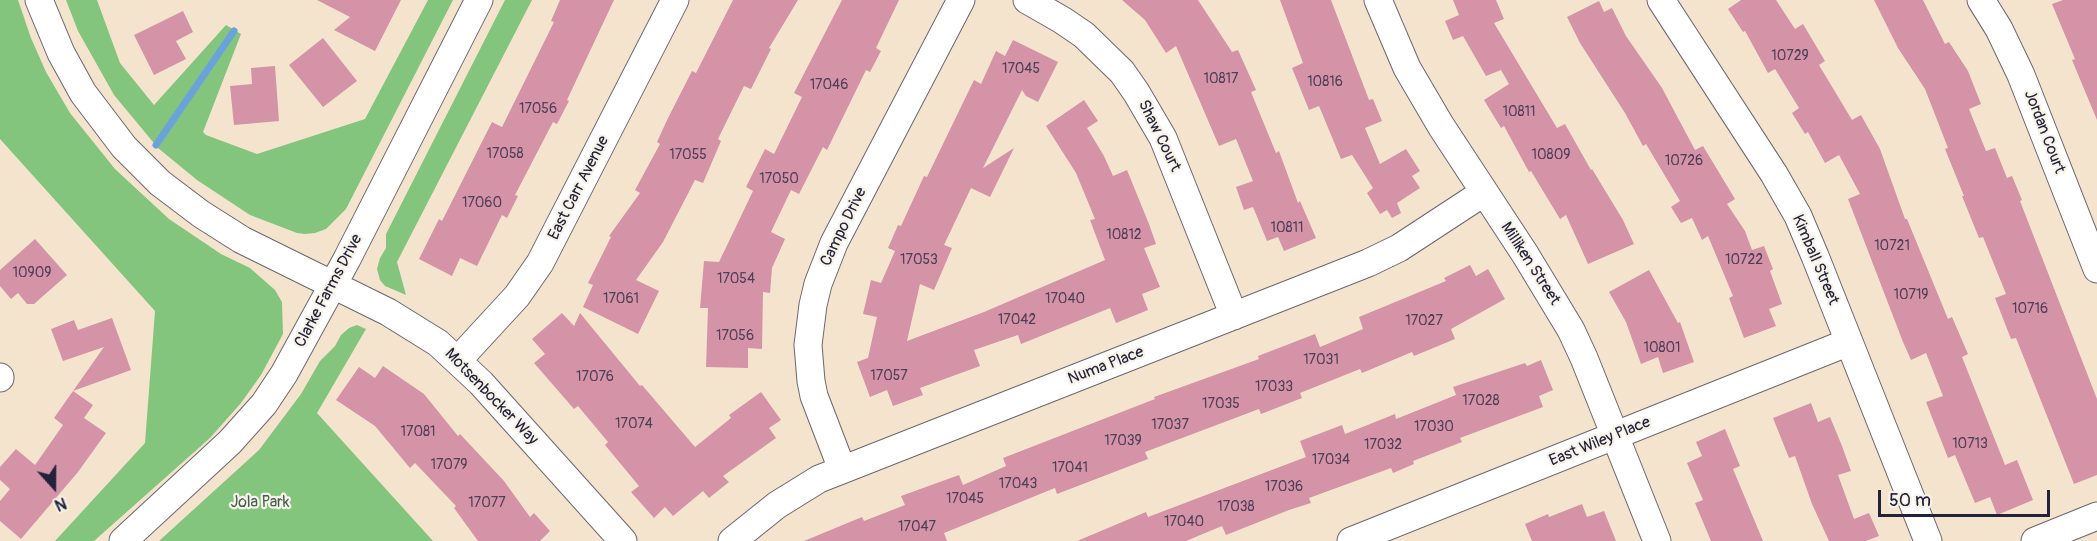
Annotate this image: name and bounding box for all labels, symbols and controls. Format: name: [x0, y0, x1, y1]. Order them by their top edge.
house number: 10729: [1771, 48, 1809, 64]
house number: 17045: [1002, 61, 1040, 77]
house number: 10817: [1204, 71, 1238, 87]
house number: 10816: [1307, 74, 1343, 90]
house number: 17046: [810, 77, 848, 93]
street label: Jordan Court: [2019, 88, 2069, 176]
street label: Shaw Court: [1133, 97, 1185, 175]
house number: 17056: [519, 101, 557, 117]
house number: 10811: [1502, 104, 1536, 120]
street label: East Carr Avenue: [545, 133, 613, 243]
house number: 17058: [486, 146, 524, 162]
house number: 17055: [669, 147, 707, 163]
house number: 10809: [1532, 147, 1570, 163]
house number: 10726: [1665, 153, 1703, 169]
house number: 17050: [759, 171, 799, 187]
street label: Campo Drive: [817, 184, 871, 270]
house number: 17060: [462, 195, 502, 211]
street label: Kimball Street: [1787, 212, 1843, 308]
street label: Milliken Street: [1496, 219, 1564, 309]
house number: 10811: [1270, 220, 1304, 236]
house number: 10812: [1106, 227, 1142, 243]
street label: Clarke Farms Drive: [291, 231, 367, 351]
house number: 10721: [1874, 238, 1910, 254]
house number: 17053: [900, 252, 938, 268]
house number: 10722: [1725, 252, 1763, 268]
house number: 10909: [12, 265, 52, 281]
house number: 17054: [717, 271, 755, 287]
house number: 10719: [1893, 287, 1929, 303]
house number: 17061: [603, 291, 639, 307]
house number: 17040: [1045, 291, 1085, 307]
house number: 10716: [2012, 301, 2048, 317]
house number: 17042: [998, 312, 1036, 328]
house number: 17027: [1405, 313, 1443, 329]
house number: 17056: [716, 328, 754, 344]
house number: 10801: [1643, 340, 1681, 356]
street label: Numa Place: [1065, 343, 1147, 389]
street label: Motsenbocker Way: [440, 345, 542, 449]
house number: 17031: [1303, 352, 1339, 368]
house number: 17057: [870, 368, 908, 384]
house number: 17076: [576, 369, 614, 385]
house number: 17033: [1255, 379, 1293, 395]
house number: 17028: [1462, 393, 1500, 409]
house number: 17035: [1202, 396, 1240, 412]
street label: East Wiley Place: [1547, 413, 1653, 471]
house number: 17074: [615, 416, 653, 432]
house number: 17037: [1151, 417, 1189, 433]
house number: 17030: [1414, 419, 1454, 435]
house number: 17081: [401, 424, 435, 440]
house number: 17039: [1104, 433, 1142, 449]
house number: 10713: [1952, 436, 1988, 452]
house number: 17032: [1364, 437, 1402, 453]
house number: 17034: [1312, 452, 1350, 468]
north arrow: [24, 457, 84, 517]
house number: 17079: [430, 457, 468, 473]
house number: 17041: [1052, 460, 1088, 476]
house number: 17043: [999, 476, 1037, 492]
scale bar: [1881, 478, 2054, 516]
house number: 17036: [1265, 479, 1303, 495]
text: 50 m: [1889, 489, 1931, 512]
house number: 17045: [946, 491, 984, 507]
text: N: [52, 493, 69, 515]
park label: Jola Park: [231, 493, 289, 513]
house number: 17077: [468, 495, 506, 511]
house number: 17038: [1217, 499, 1255, 515]
house number: 17040: [1164, 514, 1204, 530]
house number: 17047: [898, 519, 936, 535]

